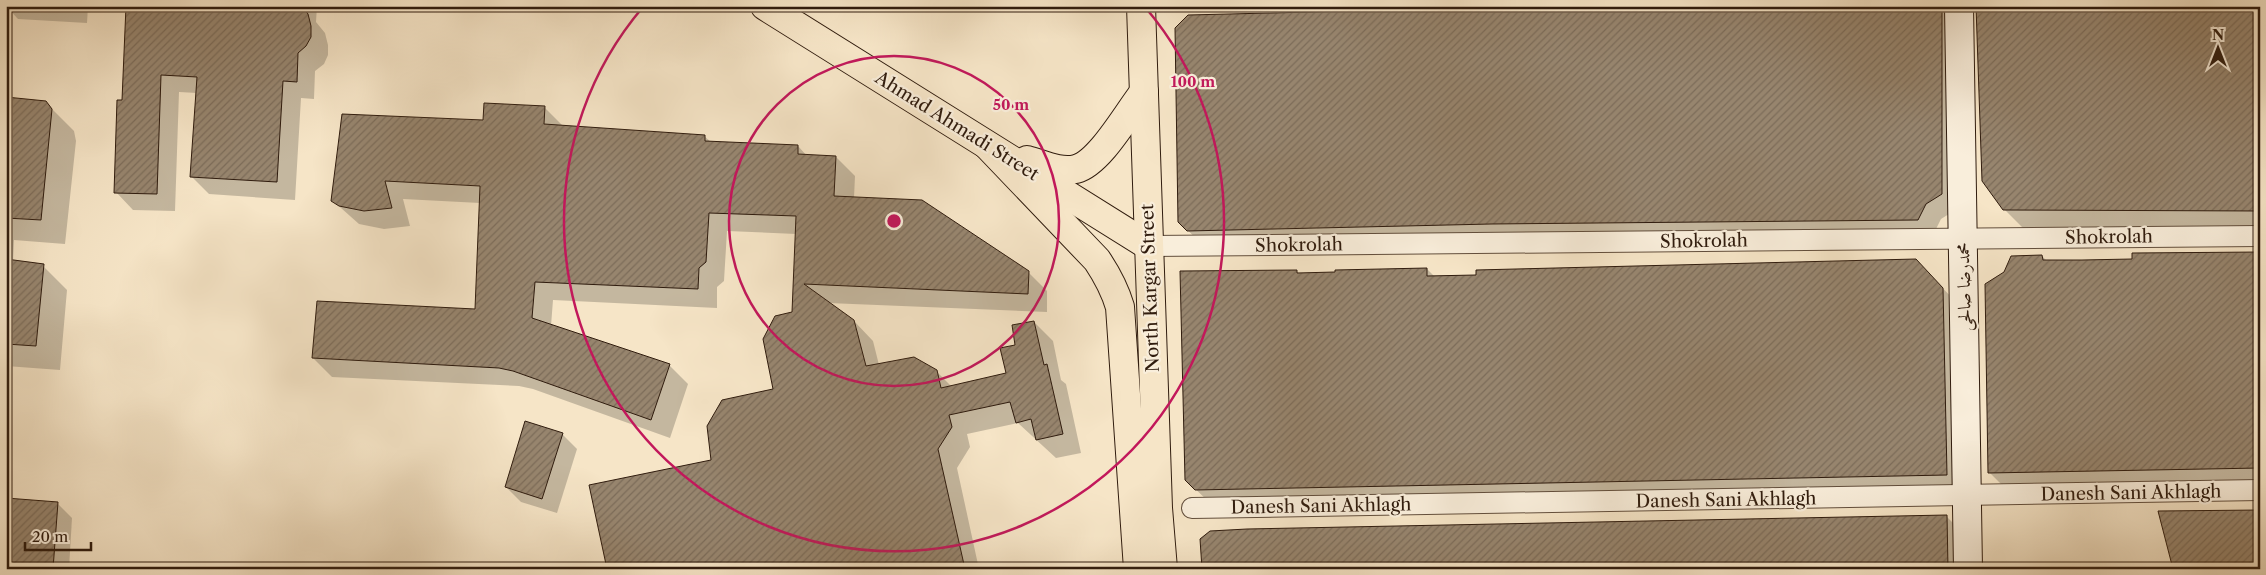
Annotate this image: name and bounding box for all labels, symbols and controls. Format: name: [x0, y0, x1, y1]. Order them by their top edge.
north arrow: [2194, 22, 2244, 72]
text: N: [2212, 26, 2224, 44]
street label: Ahmad Ahmadi Street: [870, 66, 1044, 186]
text: 100 m: [1171, 72, 1215, 91]
text: 50 m: [993, 95, 1029, 114]
street label: North Kargar Street: [1136, 203, 1164, 373]
centre of rings: [885, 212, 903, 230]
street label: Shokrolah: [2065, 225, 2153, 249]
street label: Shokrolah: [1660, 229, 1748, 253]
street label: Shokrolah: [1255, 233, 1343, 257]
street label: محمدرضا صالحی: [1952, 242, 1977, 332]
street label: Danesh Sani Akhlagh: [2040, 480, 2222, 506]
street label: Danesh Sani Akhlagh: [1635, 487, 1817, 513]
street label: Danesh Sani Akhlagh: [1230, 493, 1412, 519]
scale bar: [25, 520, 91, 552]
text: 20 m: [32, 527, 68, 546]

